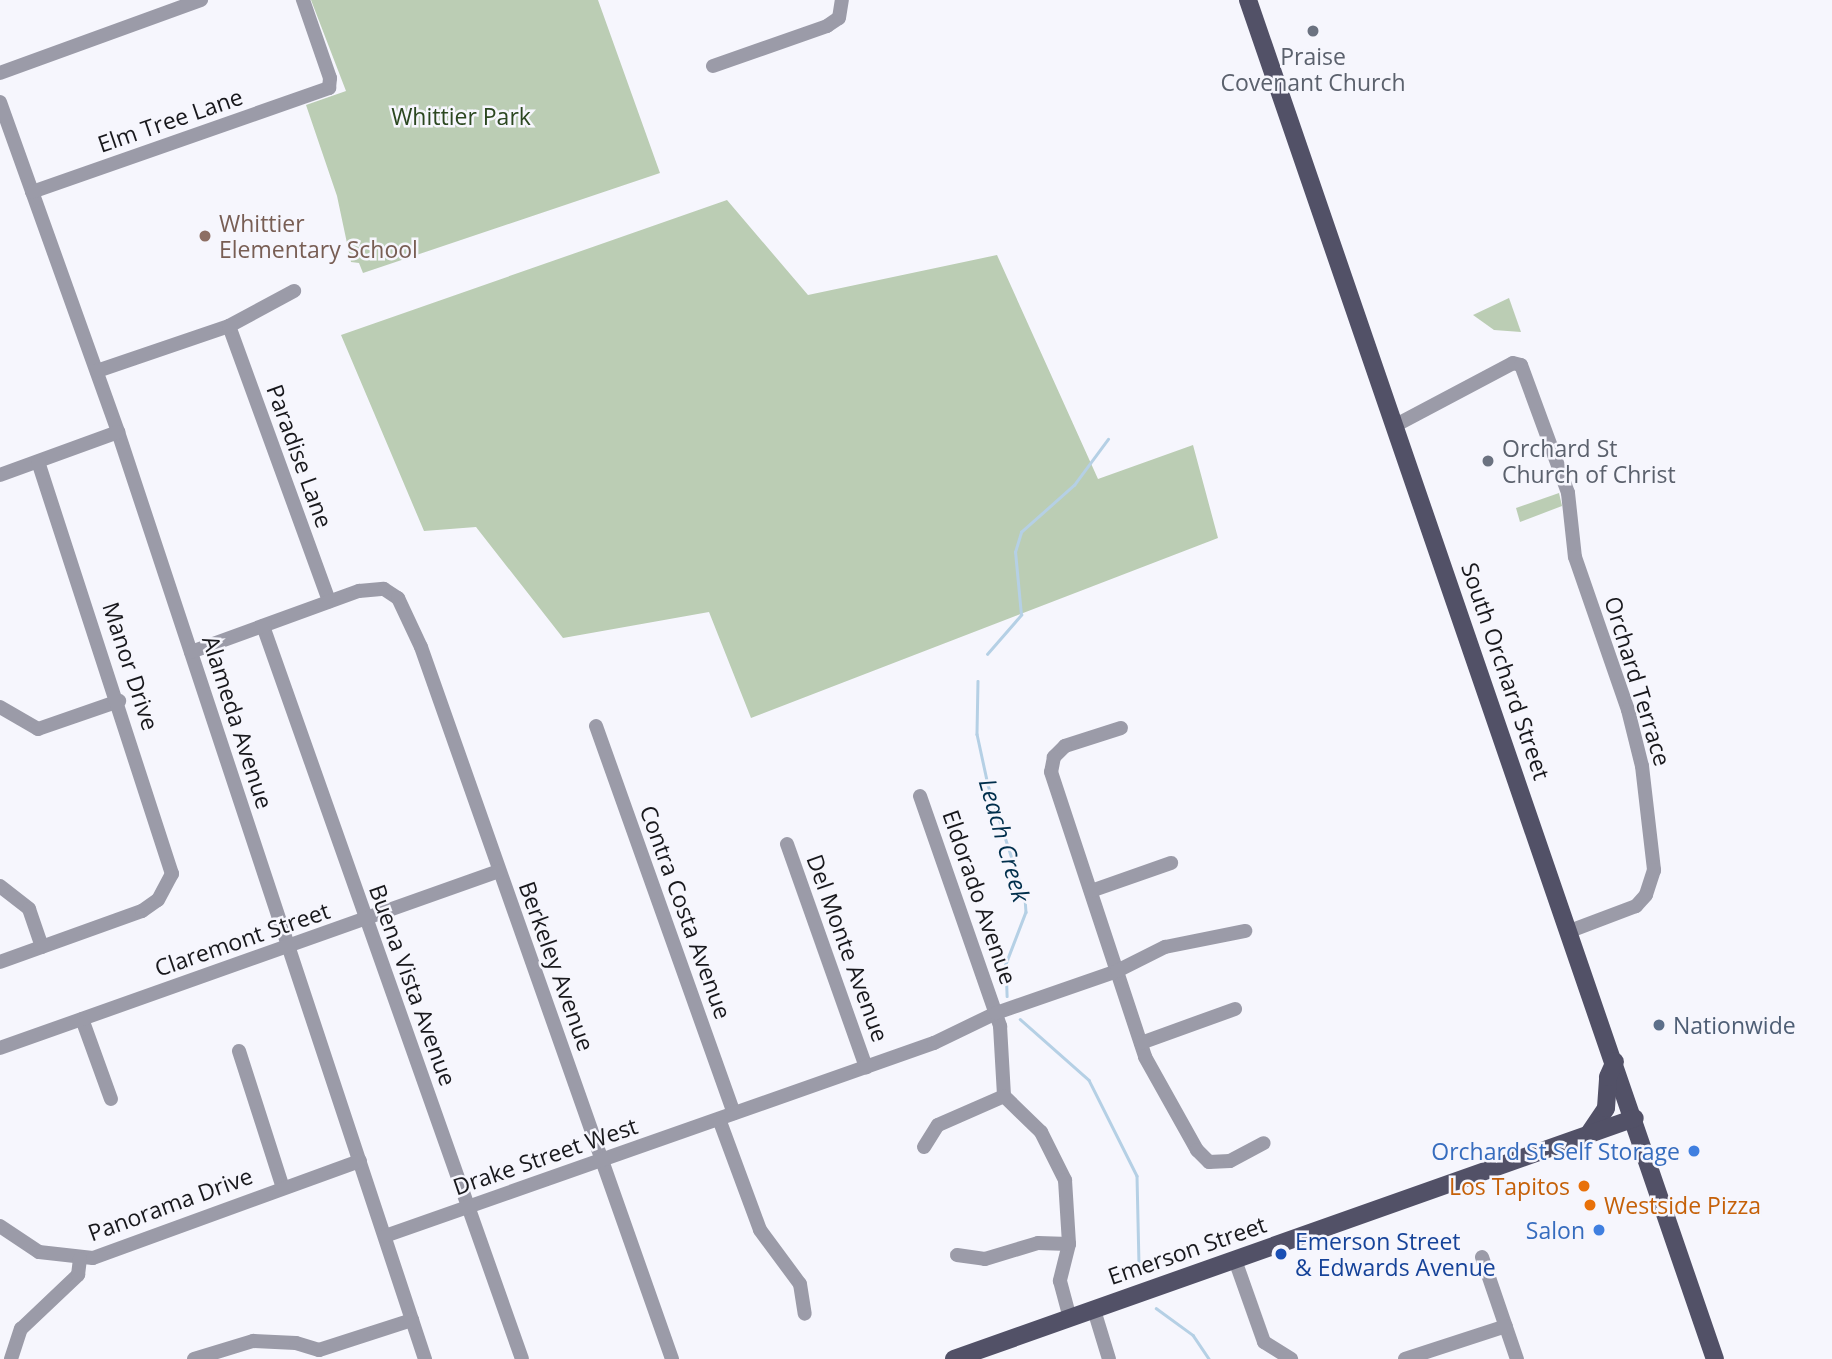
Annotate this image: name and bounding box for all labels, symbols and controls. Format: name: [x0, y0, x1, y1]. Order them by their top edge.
marker: Praise Covenant Church: [1305, 23, 1321, 39]
place label: Praise Covenant Church: [1220, 42, 1406, 96]
street label: Elm Tree Lane: [94, 82, 246, 158]
park label: Whittier Park: [391, 102, 531, 130]
place label: Whittier Elementary School: [219, 209, 418, 263]
marker: Whittier Elementary School: [197, 228, 213, 244]
street label: Paradise Lane: [261, 381, 339, 531]
place label: Orchard St Church of Christ: [1502, 434, 1676, 488]
marker: Orchard St Church of Christ: [1480, 453, 1496, 469]
street label: South Orchard Street: [1456, 559, 1556, 783]
street label: Orchard Terrace: [1599, 593, 1677, 769]
street label: Manor Drive: [97, 598, 165, 734]
street label: Alameda Avenue: [197, 632, 279, 812]
water label: Leach Creek: [974, 775, 1036, 905]
street label: Contra Costa Avenue: [635, 802, 737, 1022]
street label: Eldorado Avenue: [937, 806, 1023, 988]
street label: Del Monte Avenue: [801, 851, 895, 1045]
street label: Berkeley Avenue: [514, 877, 600, 1055]
street label: Buena Vista Avenue: [364, 881, 462, 1089]
street label: Claremont Street: [151, 896, 333, 982]
place label: Nationwide: [1673, 1011, 1796, 1039]
marker: Nationwide: [1651, 1017, 1667, 1033]
street label: Drake Street West: [449, 1111, 641, 1201]
place label: Orchard St Self Storage: [1431, 1137, 1680, 1165]
marker: Orchard St Self Storage: [1686, 1143, 1702, 1159]
street label: Panorama Drive: [84, 1161, 256, 1247]
place label: Los Tapitos: [1449, 1172, 1570, 1200]
marker: Los Tapitos: [1576, 1178, 1592, 1194]
place label: Westside Pizza: [1604, 1191, 1761, 1219]
marker: Westside Pizza: [1582, 1197, 1598, 1213]
street label: Emerson Street: [1104, 1210, 1270, 1290]
place label: Salon: [1526, 1216, 1585, 1244]
marker: Salon: [1591, 1222, 1607, 1238]
place label: Emerson Street & Edwards Avenue: [1295, 1227, 1496, 1281]
marker: Emerson Street & Edwards Avenue: [1273, 1246, 1289, 1262]

